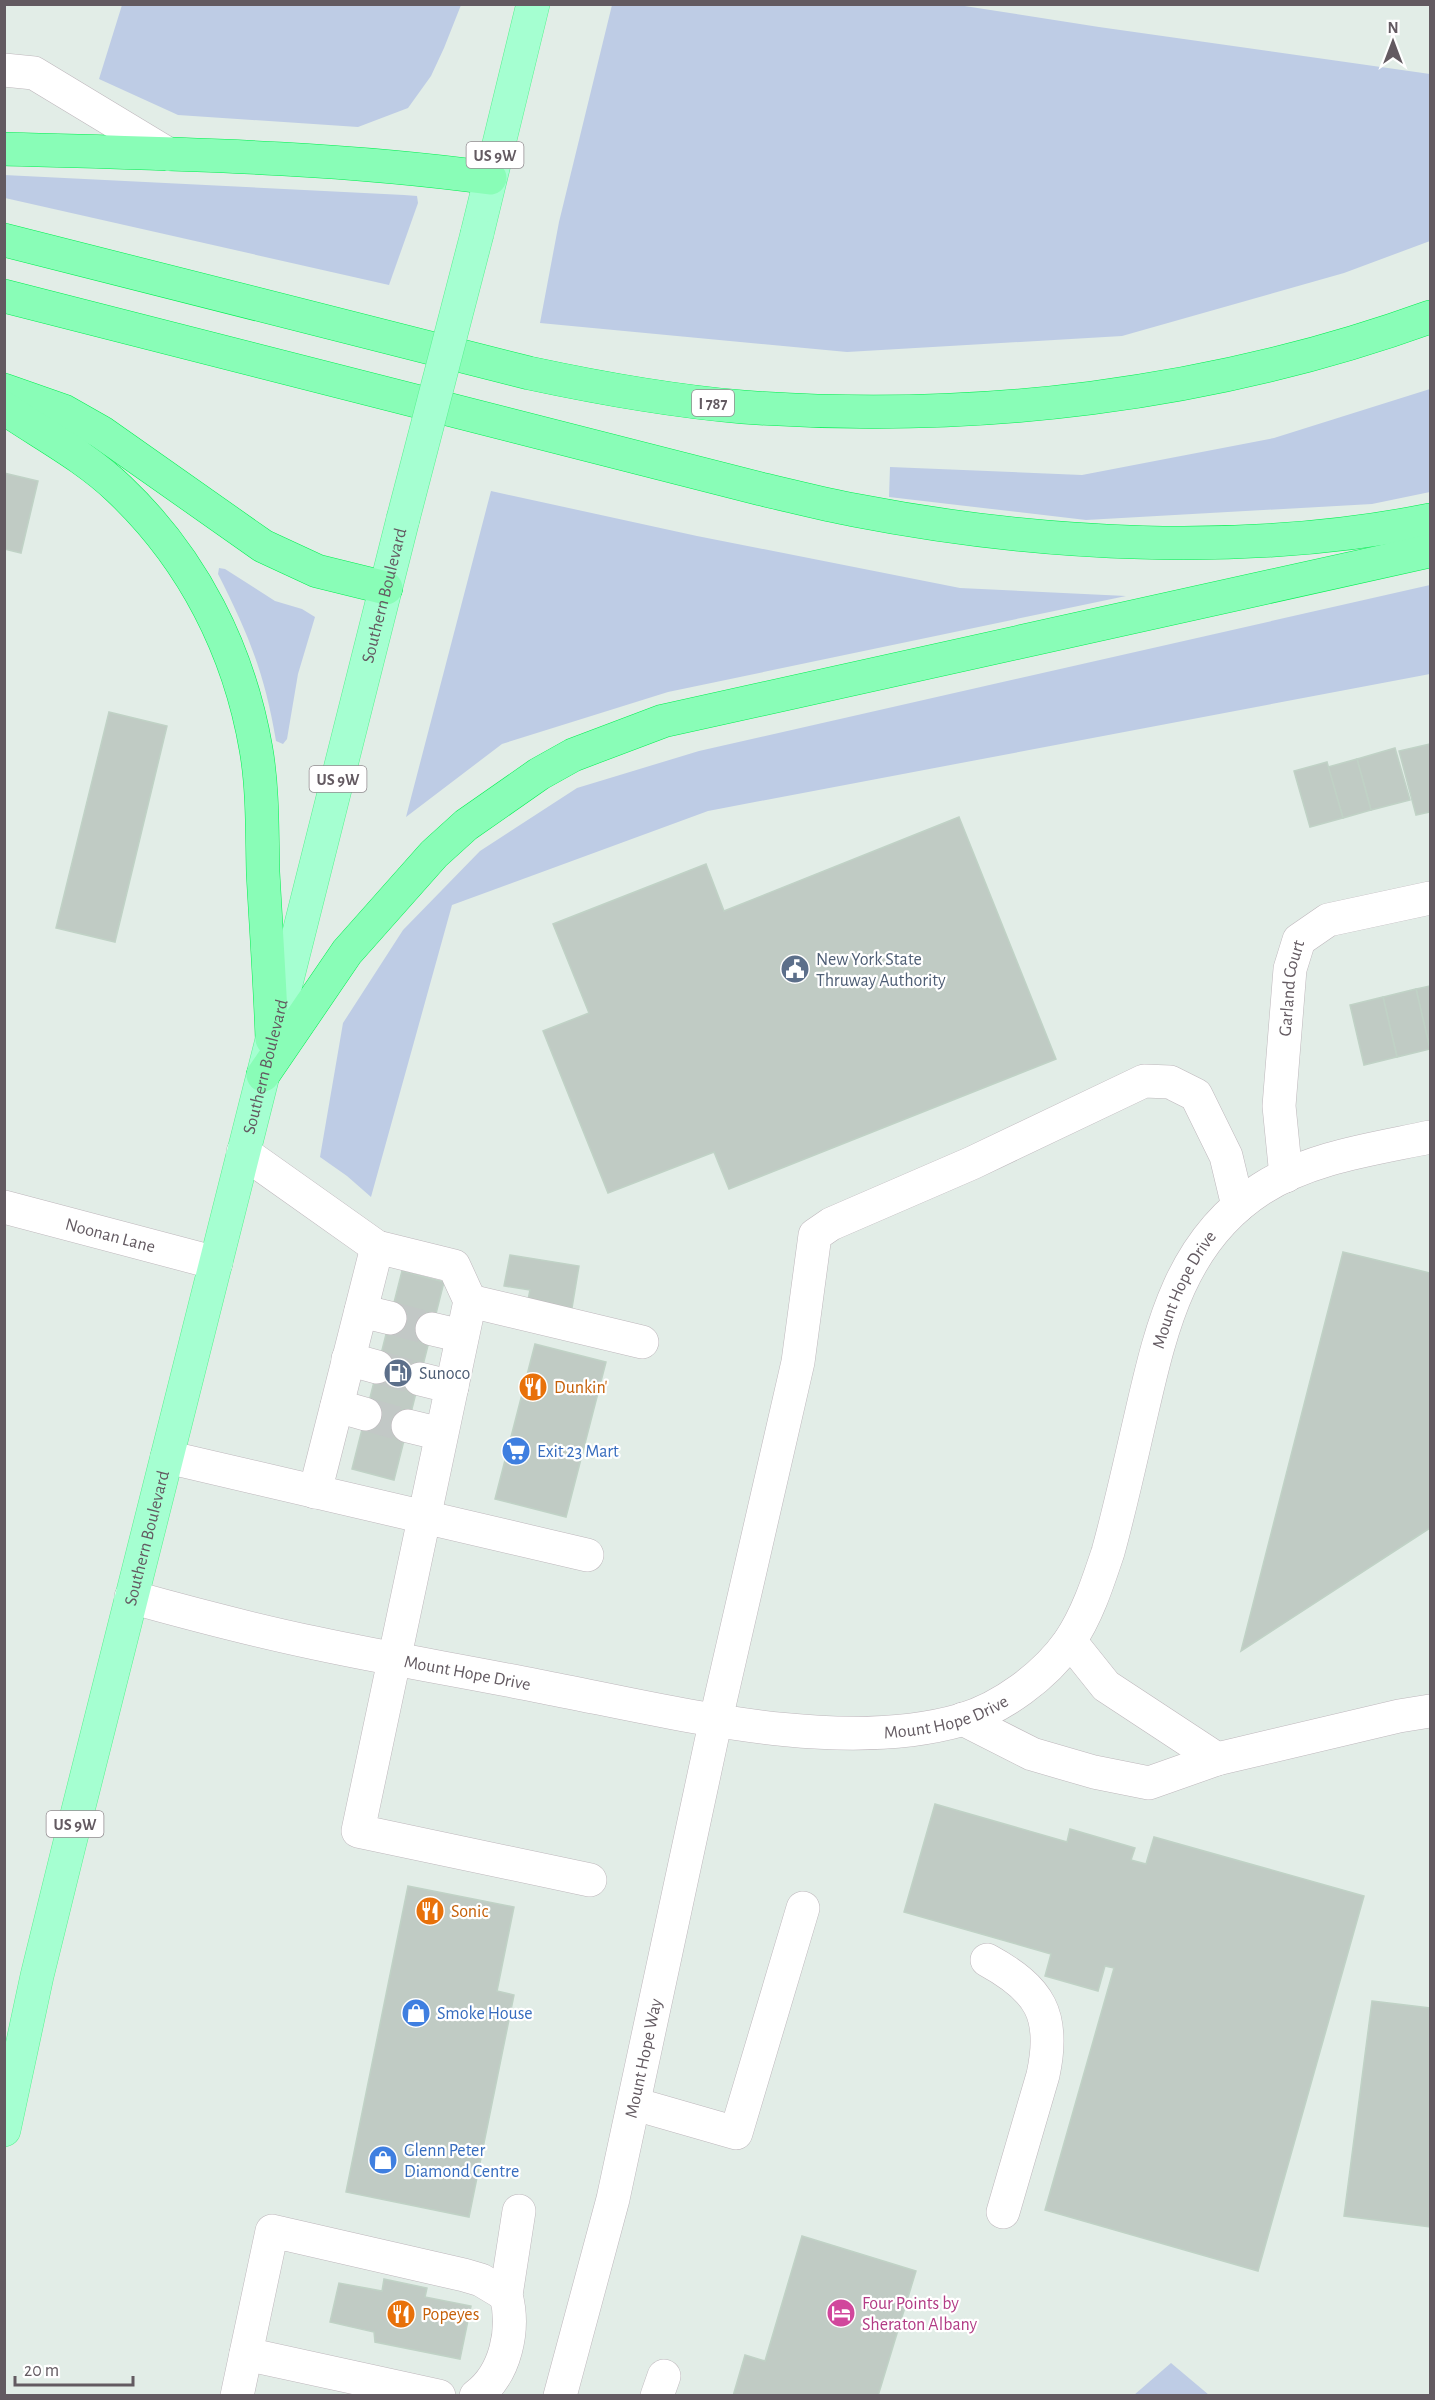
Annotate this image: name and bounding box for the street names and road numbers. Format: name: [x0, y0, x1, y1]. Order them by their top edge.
road number: US 9W: [466, 142, 524, 168]
road number: I 787: [692, 390, 734, 416]
street label: Southern Boulevard: [359, 526, 410, 665]
road number: US 9W: [310, 766, 366, 792]
street label: Garland Court: [1277, 938, 1308, 1037]
street label: Southern Boulevard: [240, 998, 292, 1136]
street label: Noonan Lane: [63, 1216, 157, 1257]
street label: Mount Hope Drive: [1150, 1228, 1220, 1351]
street label: Southern Boulevard: [122, 1469, 173, 1608]
street label: Mount Hope Drive: [402, 1653, 532, 1694]
street label: Mount Hope Drive: [883, 1692, 1012, 1742]
road number: US 9W: [46, 1811, 104, 1837]
street label: Mount Hope Way: [623, 1997, 666, 2120]

